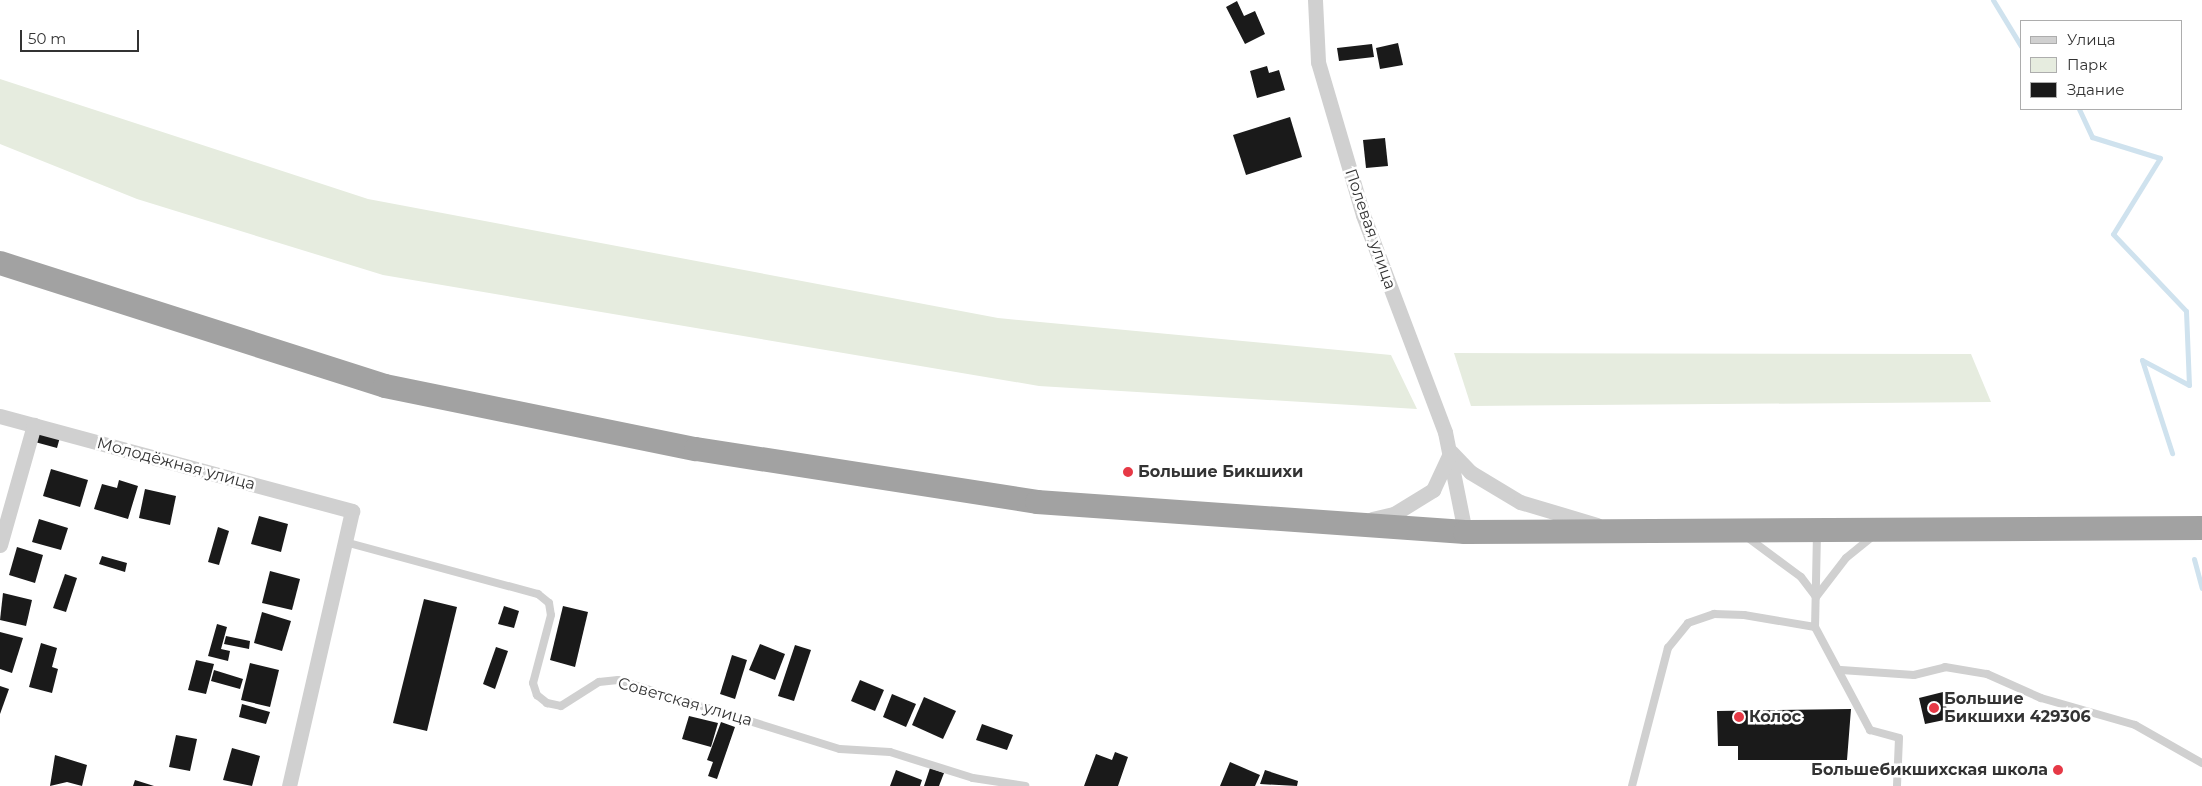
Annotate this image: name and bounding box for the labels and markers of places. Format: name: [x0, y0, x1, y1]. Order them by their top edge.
place label: Большие Бикшихи: [1138, 462, 1303, 482]
marker: Большие Бикшихи: [1122, 466, 1134, 478]
place label: Большие Бикшихи 429306: [1944, 689, 2091, 727]
marker: Большие Бикшихи 429306: [1928, 702, 1940, 714]
place label: Колос: [1749, 707, 1801, 727]
marker: Колос: [1733, 711, 1745, 723]
place label: Большебикшихская школа: [1811, 760, 2048, 780]
marker: Большебикшихская школа: [2052, 764, 2064, 776]

